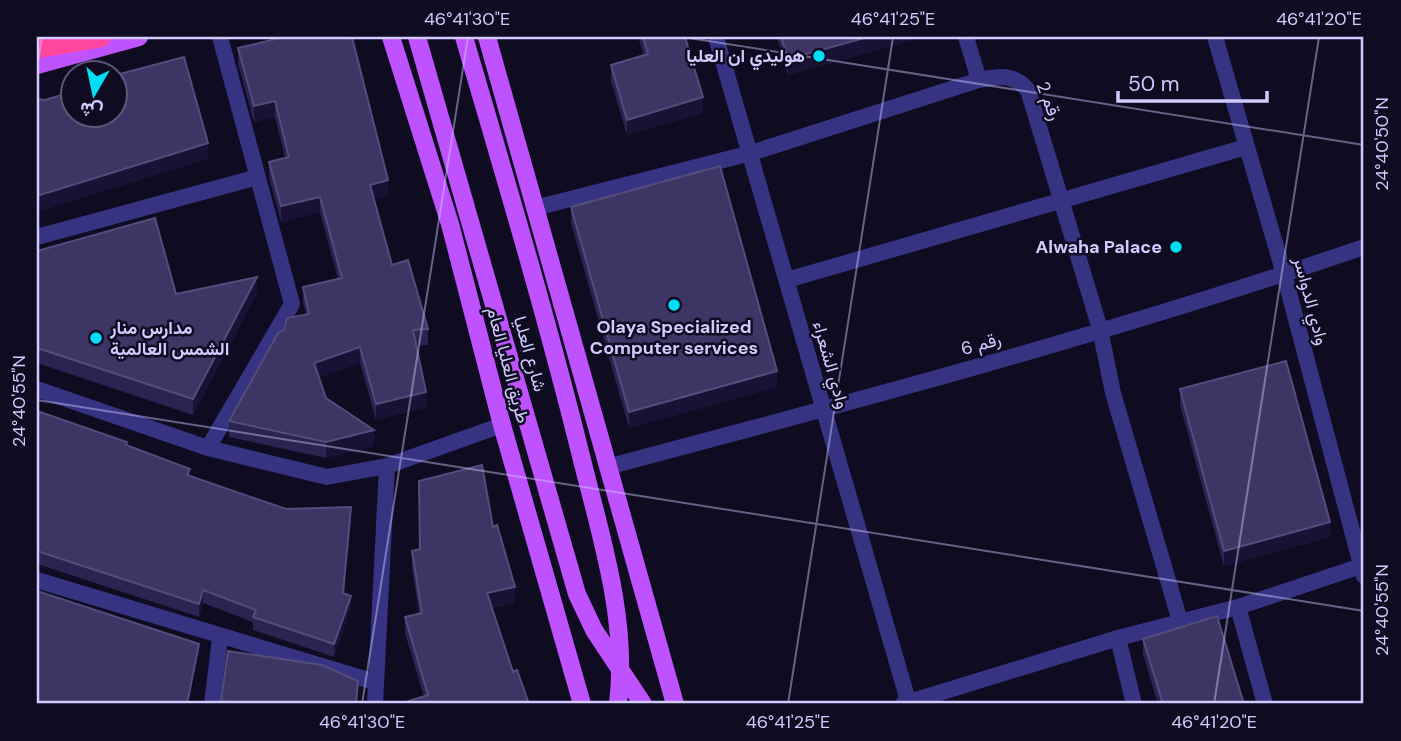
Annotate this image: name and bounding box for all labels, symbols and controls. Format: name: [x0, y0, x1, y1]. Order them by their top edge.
text: 46°41'30"E: [424, 7, 510, 31]
text: 46°41'25"E: [851, 7, 935, 31]
text: 46°41'20"E: [1276, 7, 1362, 31]
place label: هوليدي ان العليا: [686, 44, 805, 71]
marker: هوليدي ان العليا: [811, 48, 827, 64]
north arrow: [60, 60, 130, 130]
scale bar: [1118, 60, 1266, 104]
text: 50 m: [1128, 70, 1179, 98]
street label: رقم 2: [1031, 78, 1067, 124]
text: ش: [78, 96, 105, 124]
text: 24°40'50"N: [1370, 97, 1394, 191]
place label: Alwaha Palace: [1036, 235, 1162, 259]
marker: Alwaha Palace: [1168, 239, 1184, 255]
street label: وادي الدواسر: [1285, 253, 1334, 349]
marker: Olaya Specialized Computer services: [666, 297, 682, 313]
street label: طريق العليا العام: [481, 304, 535, 426]
street label: شارع العليا: [508, 313, 552, 395]
place label: Olaya Specialized Computer services: [590, 315, 758, 360]
place label: مدارس منار الشمس العالمية: [109, 316, 229, 361]
street label: وادي الشعراء: [804, 318, 855, 413]
street label: رقم 6: [958, 327, 1004, 361]
marker: مدارس منار الشمس العالمية: [88, 330, 104, 346]
text: 24°40'55"N: [7, 355, 31, 447]
text: 24°40'55"N: [1370, 564, 1394, 656]
text: 46°41'30"E: [319, 710, 405, 734]
text: 46°41'25"E: [746, 710, 830, 734]
text: 46°41'20"E: [1171, 710, 1257, 734]

